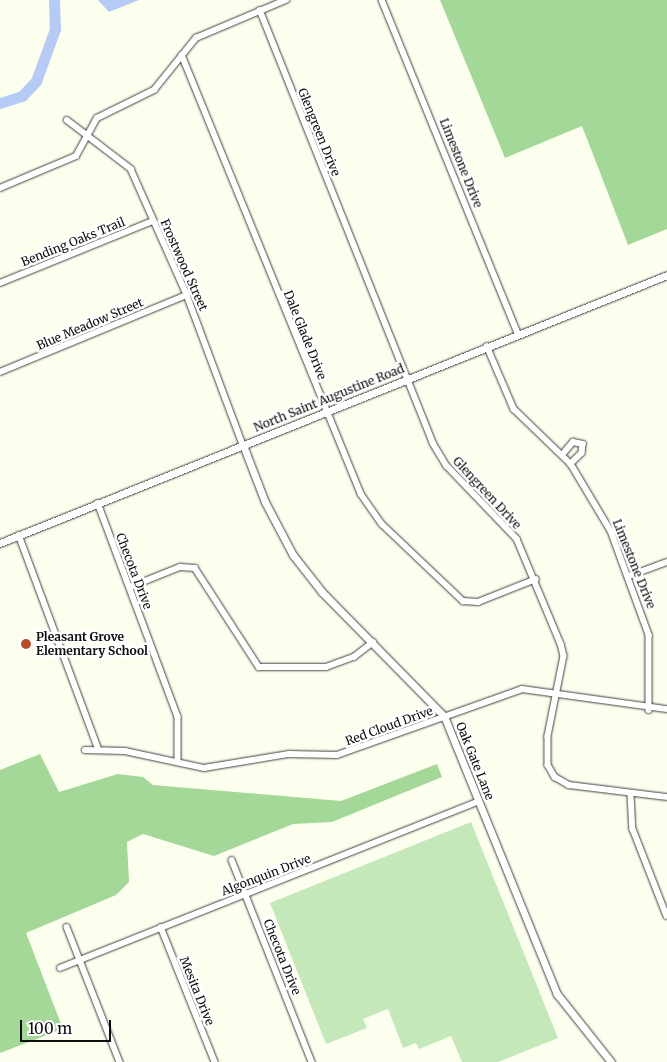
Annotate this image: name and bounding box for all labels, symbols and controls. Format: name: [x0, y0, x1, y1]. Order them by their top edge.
street label: Glengreen Drive: [295, 86, 343, 178]
street label: Limestone Drive: [437, 116, 485, 210]
street label: Bending Oaks Trail: [19, 215, 127, 269]
street label: Frostwood Street: [157, 217, 211, 313]
street label: Dale Glade Drive: [281, 288, 329, 382]
street label: Blue Meadow Street: [35, 295, 145, 353]
street label: North Saint Augustine Road: [252, 361, 406, 435]
street label: Glengreen Drive: [450, 454, 524, 532]
street label: Limestone Drive: [610, 517, 658, 611]
street label: Checota Drive: [113, 531, 155, 611]
place label: Pleasant Grove Elementary School: [36, 630, 148, 658]
marker: Pleasant Grove Elementary School: [20, 638, 32, 650]
street label: Red Cloud Drive: [343, 704, 435, 748]
street label: Oak Gate Lane: [453, 720, 497, 802]
street label: Algonquin Drive: [219, 851, 313, 899]
street label: Checota Drive: [260, 917, 304, 997]
street label: Mesita Drive: [177, 955, 217, 1027]
scale bar: [22, 1010, 114, 1042]
text: 100 m: [28, 1019, 72, 1038]

